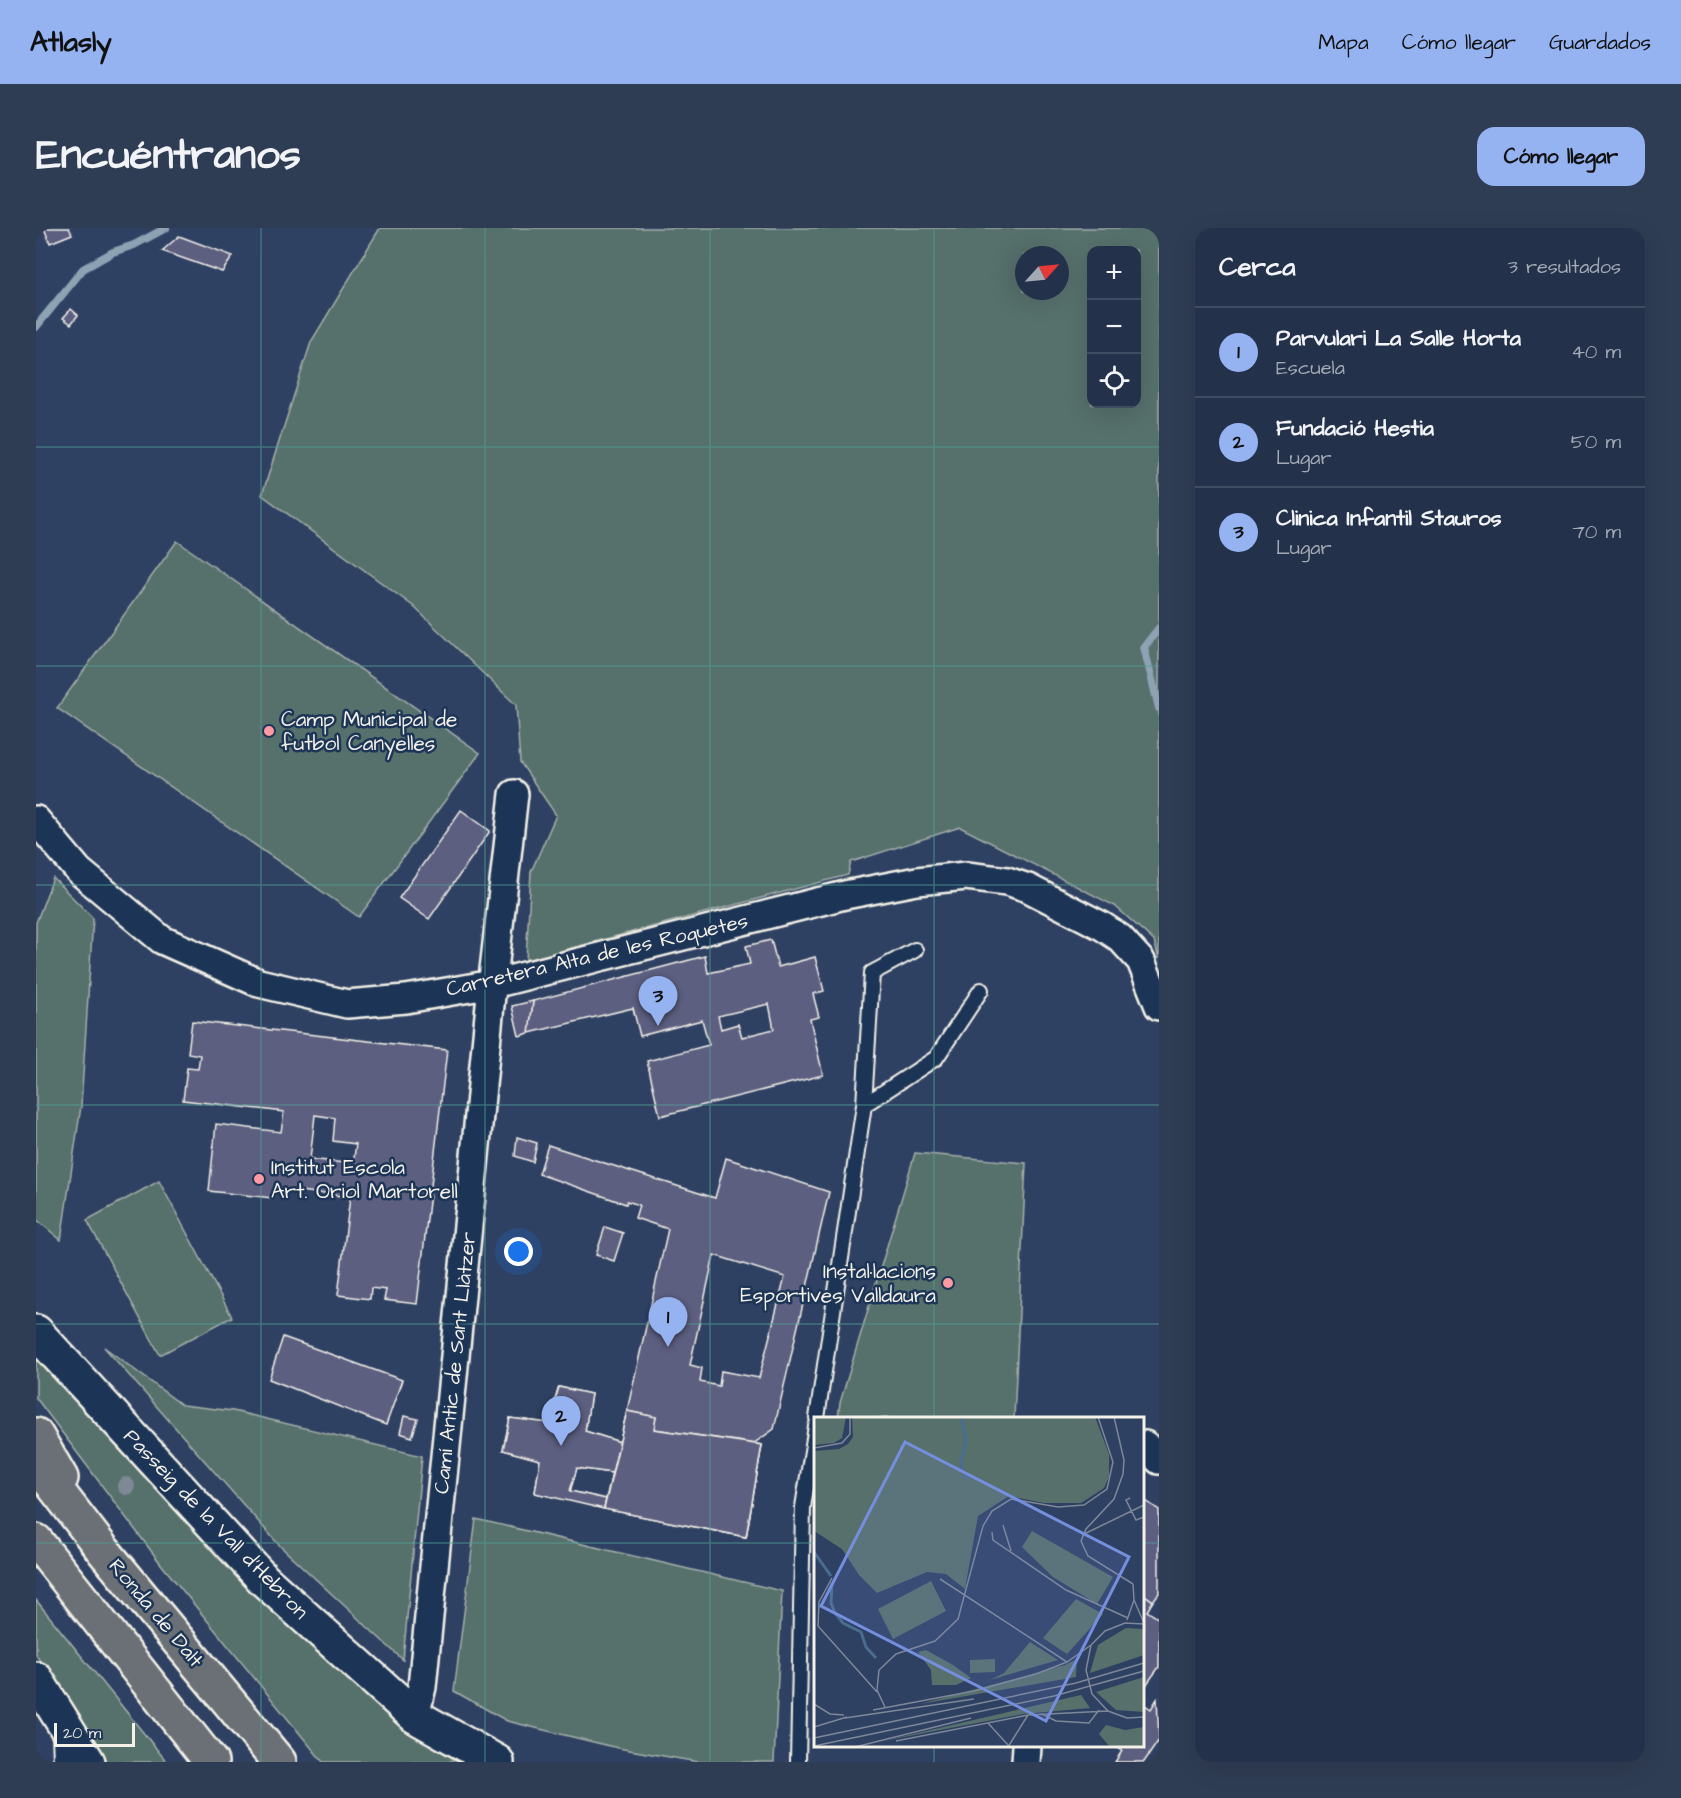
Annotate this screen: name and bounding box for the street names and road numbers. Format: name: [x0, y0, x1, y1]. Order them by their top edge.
street label: Carretera Alta de les Roquetes: [443, 906, 751, 1004]
street label: Camí Antic de Sant Llàtzer: [427, 1230, 483, 1495]
street label: Passeig de la Vall d'Hebron: [116, 1422, 315, 1627]
street label: Ronda de Dalt: [102, 1552, 210, 1674]

